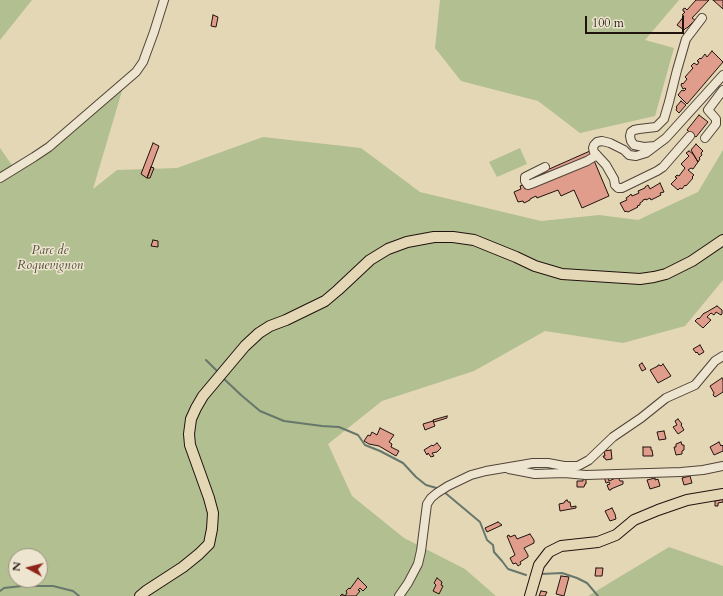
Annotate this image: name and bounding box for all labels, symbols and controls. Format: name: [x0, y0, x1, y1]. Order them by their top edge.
scale bar: [587, 8, 686, 34]
text: 100 m: [592, 15, 624, 31]
park label: Parc de Roquevignon: [17, 243, 83, 274]
north arrow: [8, 548, 48, 588]
text: N: [9, 561, 25, 572]

